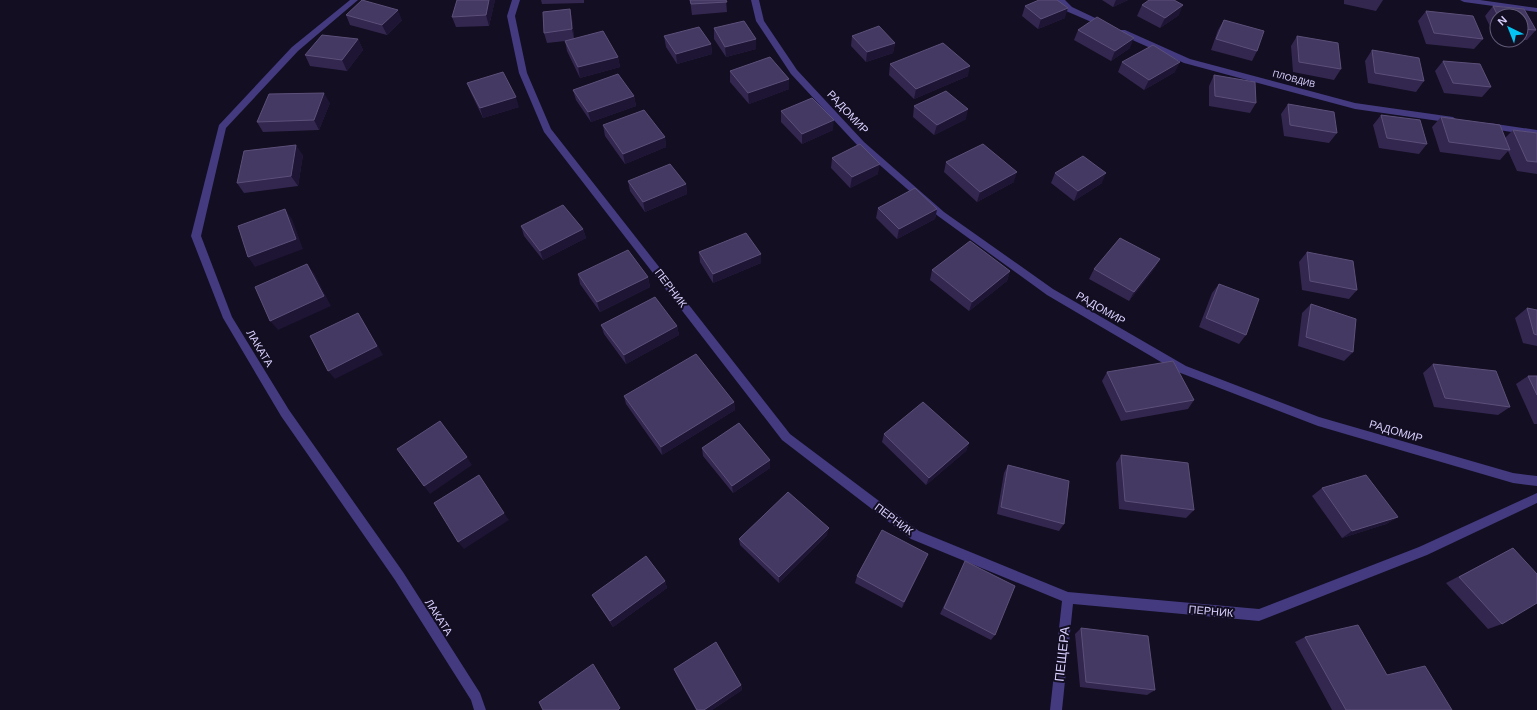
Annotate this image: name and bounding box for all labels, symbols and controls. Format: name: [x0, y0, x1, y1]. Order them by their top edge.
north arrow: [1489, 8, 1529, 48]
text: N: [1495, 14, 1509, 28]
street label: ПЛОВДИВ: [1272, 69, 1316, 89]
street label: РАДОМИР: [825, 88, 871, 136]
street label: ПЕРНИК: [653, 266, 690, 310]
street label: РАДОМИР: [1074, 289, 1128, 327]
street label: ЛАКАТА: [244, 327, 276, 369]
street label: РАДОМИР: [1368, 418, 1424, 444]
street label: ПЕРНИК: [872, 501, 916, 538]
street label: ЛАКАТА: [423, 596, 456, 638]
street label: ПЕРНИК: [1188, 603, 1234, 619]
street label: ПЕЩЕРА: [1052, 625, 1072, 682]

